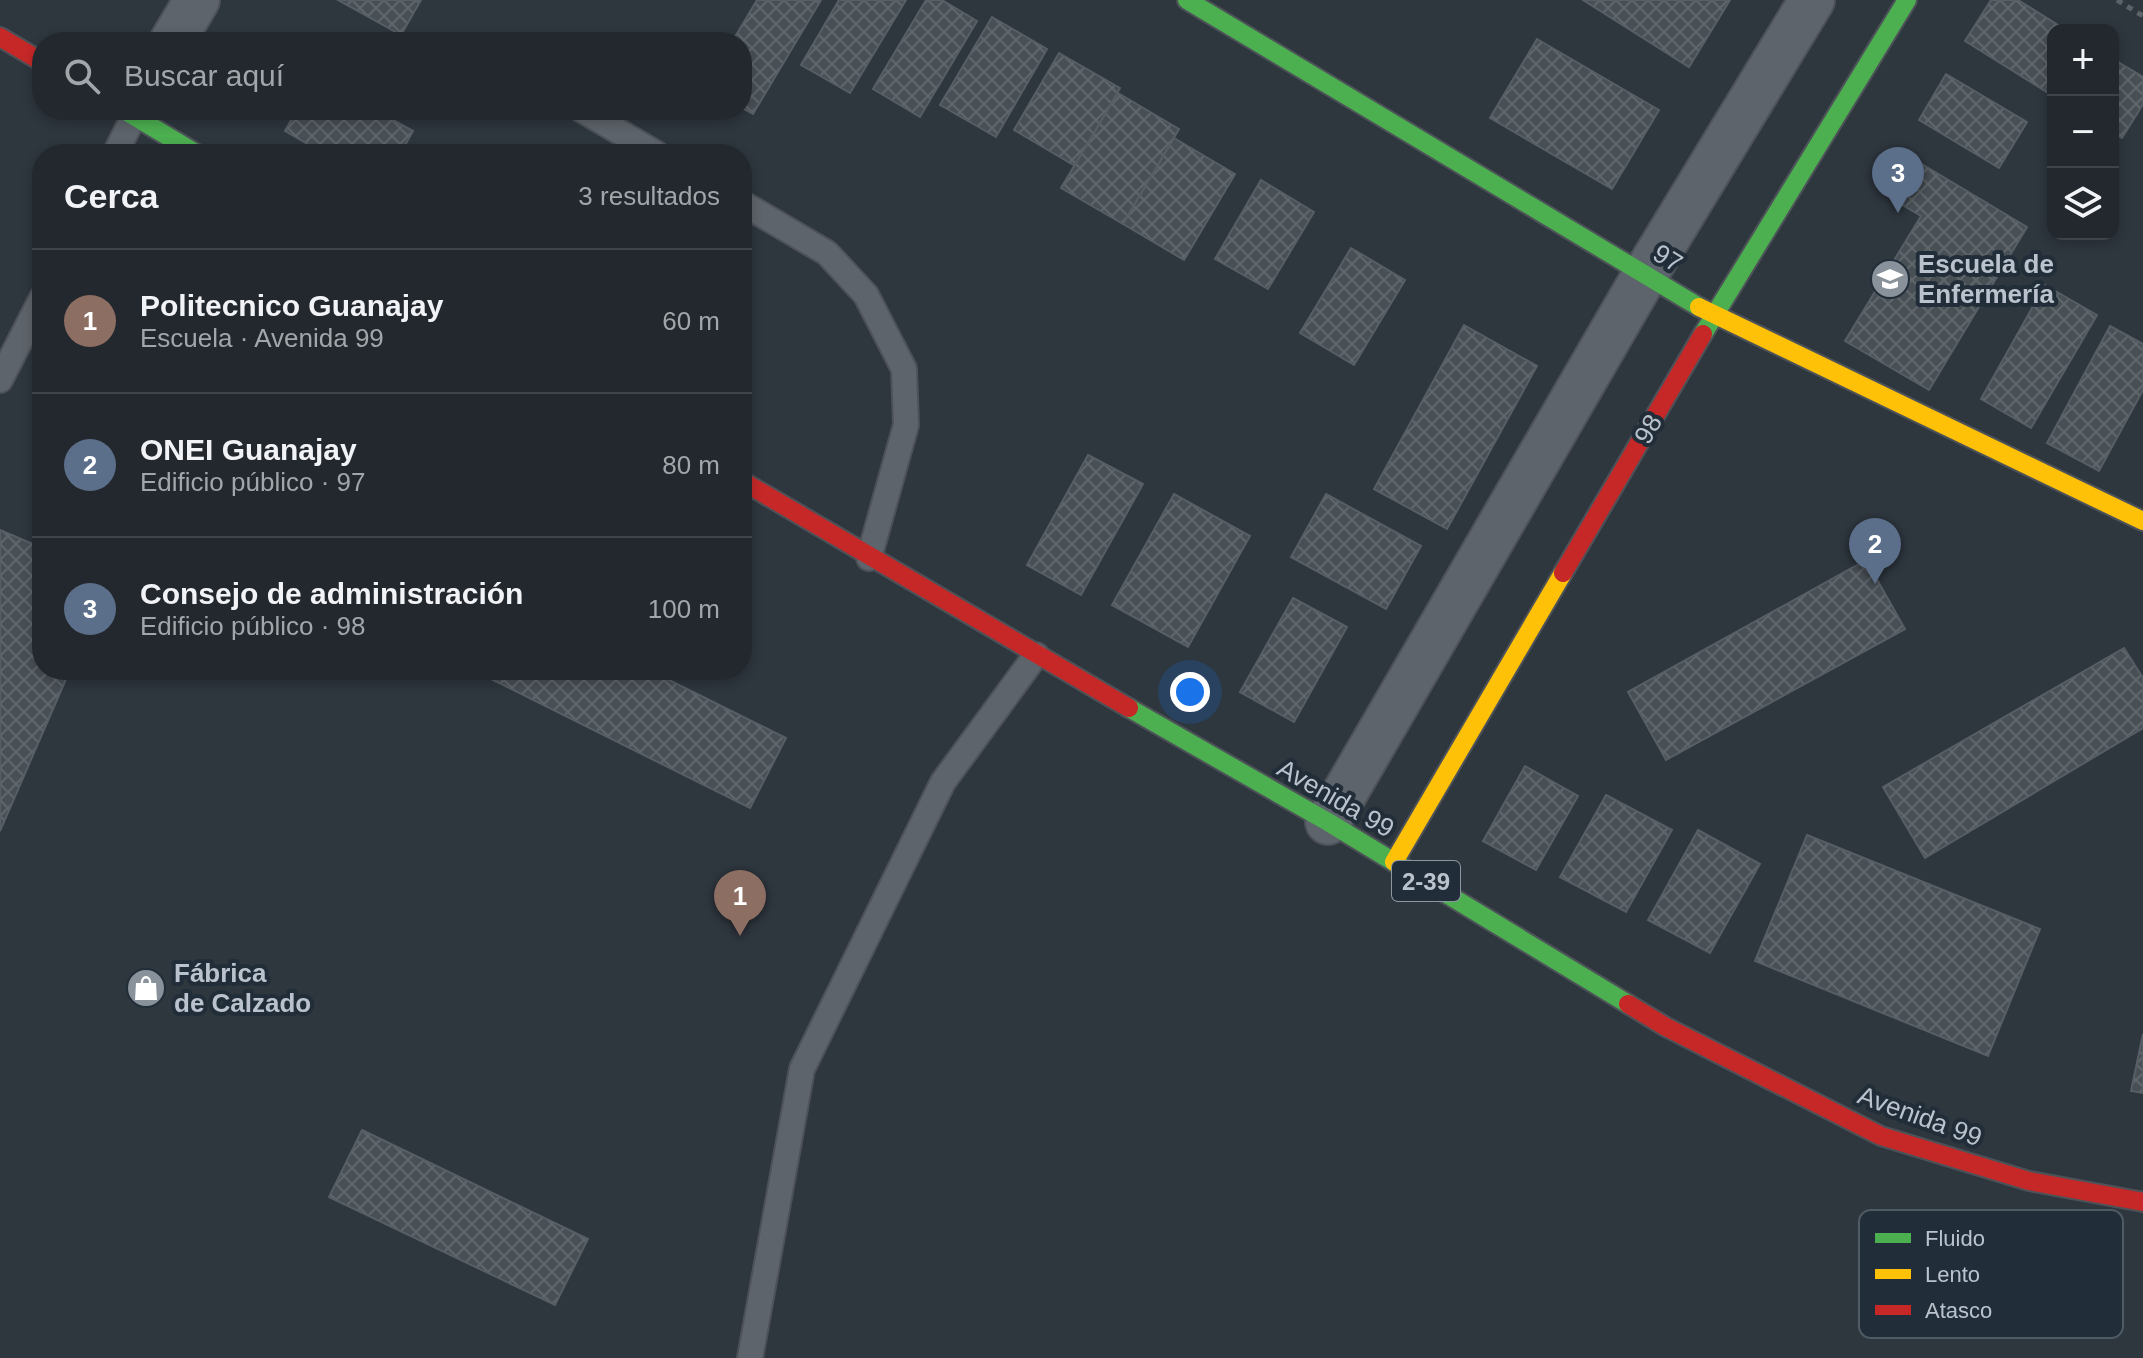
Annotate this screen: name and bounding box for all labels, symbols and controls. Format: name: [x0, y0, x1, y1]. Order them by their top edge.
map controls: [2047, 24, 2119, 240]
button: +: [2047, 24, 2119, 96]
search box: [32, 32, 752, 120]
icon: search: [60, 54, 104, 98]
text: Buscar aquí: [124, 59, 284, 92]
button: −: [2047, 96, 2119, 168]
pin: 3: [1872, 147, 1924, 213]
button: layers: [2047, 168, 2119, 240]
text: Cerca: [64, 177, 159, 215]
text: 3 resultados: [578, 181, 720, 211]
street label: 97: [1648, 238, 1688, 278]
place label: Escuela de Enfermería: [1918, 249, 2054, 309]
school or university icon: Escuela de Enfermería: [1869, 258, 1911, 300]
text: Politecnico Guanajay: [140, 289, 443, 322]
text: 1: [83, 306, 97, 336]
text: 60 m: [662, 306, 720, 336]
text: Escuela · Avenida 99: [140, 323, 384, 353]
street label: 98: [1628, 409, 1668, 449]
text: ONEI Guanajay: [140, 433, 357, 466]
text: 2: [83, 450, 97, 480]
text: 80 m: [662, 450, 720, 480]
text: Edificio público · 97: [140, 467, 365, 497]
pin: 2: [1849, 518, 1901, 584]
text: Consejo de administración: [140, 577, 523, 610]
text: 3: [83, 594, 97, 624]
text: 100 m: [648, 594, 720, 624]
text: Edificio público · 98: [140, 611, 365, 641]
your location: [1170, 672, 1210, 712]
street label: Avenida 99: [1272, 753, 1400, 843]
road number: 2-39: [1392, 861, 1460, 901]
pin: 1: [714, 870, 766, 936]
place label: Fábrica de Calzado: [174, 958, 311, 1018]
shop icon: Fábrica de Calzado: [125, 967, 167, 1009]
street label: Avenida 99: [1854, 1080, 1986, 1152]
legend: [1859, 1210, 2123, 1338]
text: Fluido: [1925, 1226, 1985, 1251]
text: Lento: [1925, 1262, 1980, 1287]
text: Atasco: [1925, 1298, 1992, 1323]

